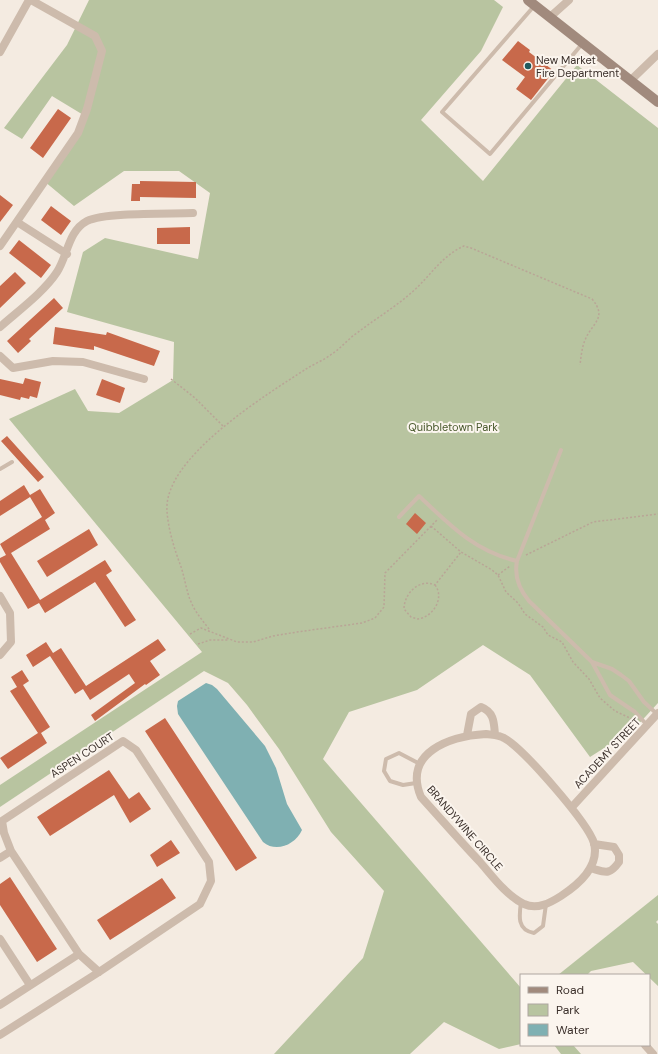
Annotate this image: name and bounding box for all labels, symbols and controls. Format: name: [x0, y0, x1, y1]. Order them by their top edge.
place label: New Market Fire Department: [536, 53, 619, 80]
marker: New Market Fire Department: [523, 61, 533, 71]
park label: Quibbletown Park: [408, 420, 498, 434]
street label: ACADEMY STREET: [571, 715, 643, 791]
street label: ASPEN COURT: [48, 729, 116, 781]
street label: BRANDYWINE CIRCLE: [424, 783, 506, 873]
legend: [520, 974, 650, 1046]
text: Road: [556, 982, 584, 998]
text: Park: [556, 1002, 580, 1018]
text: Water: [556, 1022, 590, 1038]

